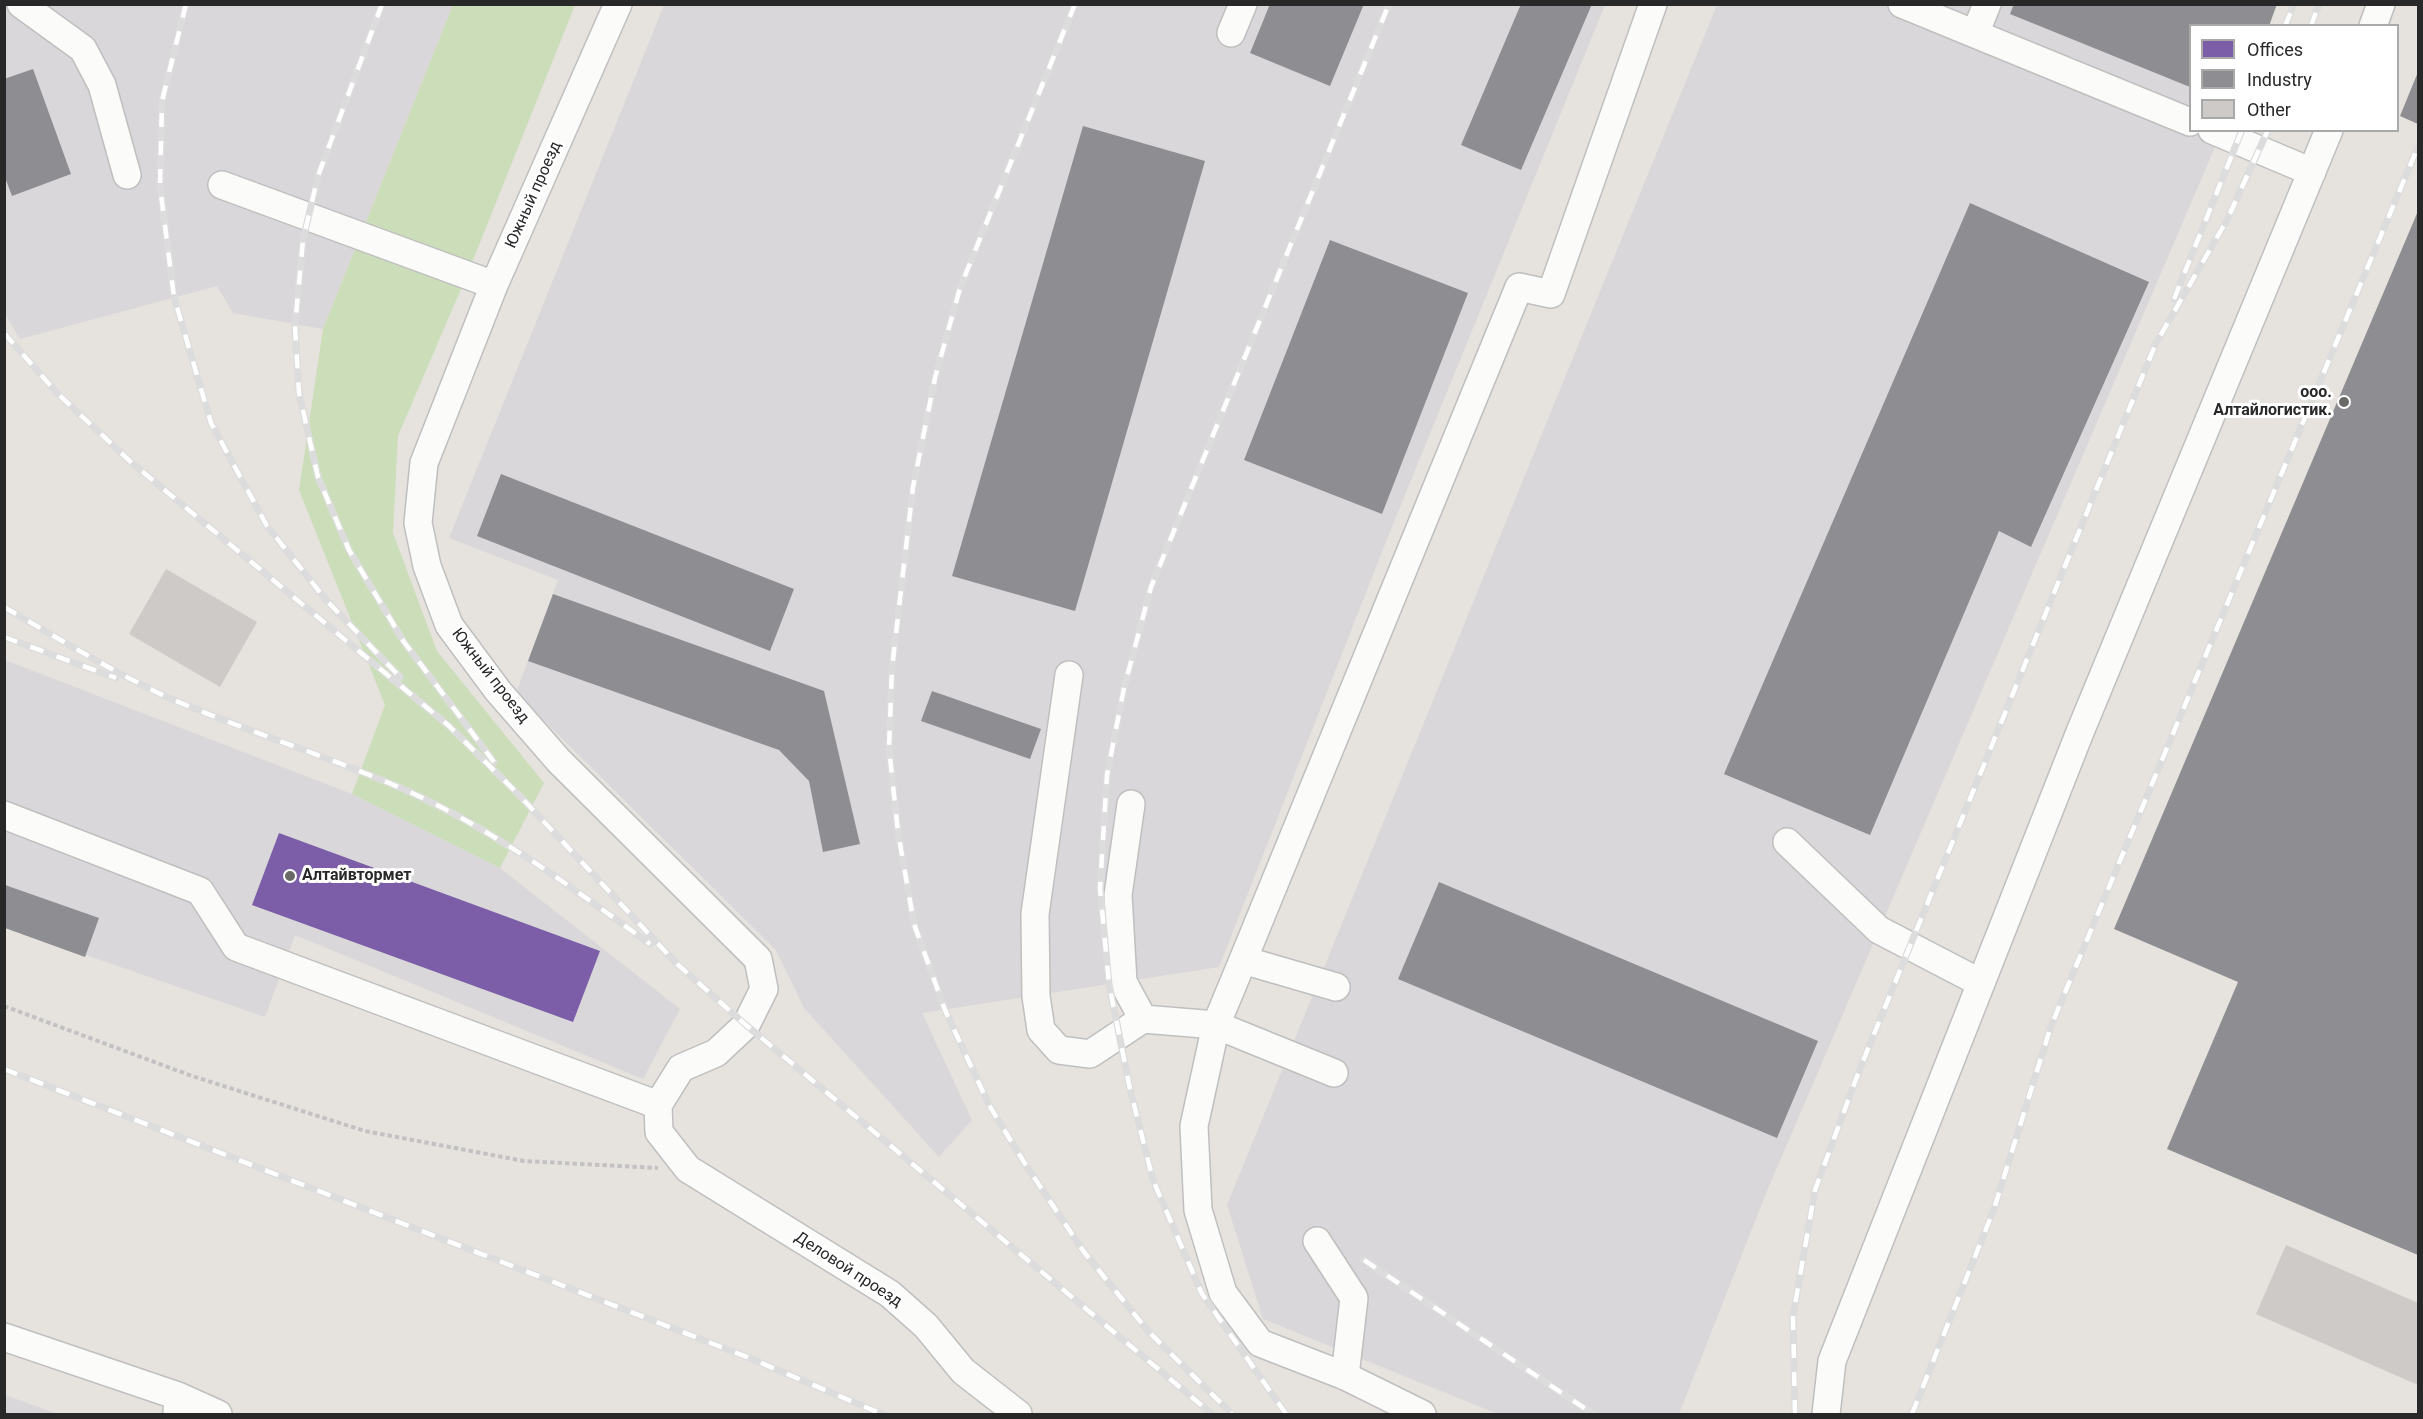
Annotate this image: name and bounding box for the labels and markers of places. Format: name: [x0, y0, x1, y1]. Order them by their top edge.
place label: ооо. Алтайлогистик.: [2213, 383, 2332, 421]
marker: ооо. Алтайлогистик.: [2337, 395, 2351, 409]
place label: Алтайвтормет: [302, 866, 411, 886]
marker: Алтайвтормет: [283, 869, 297, 883]

